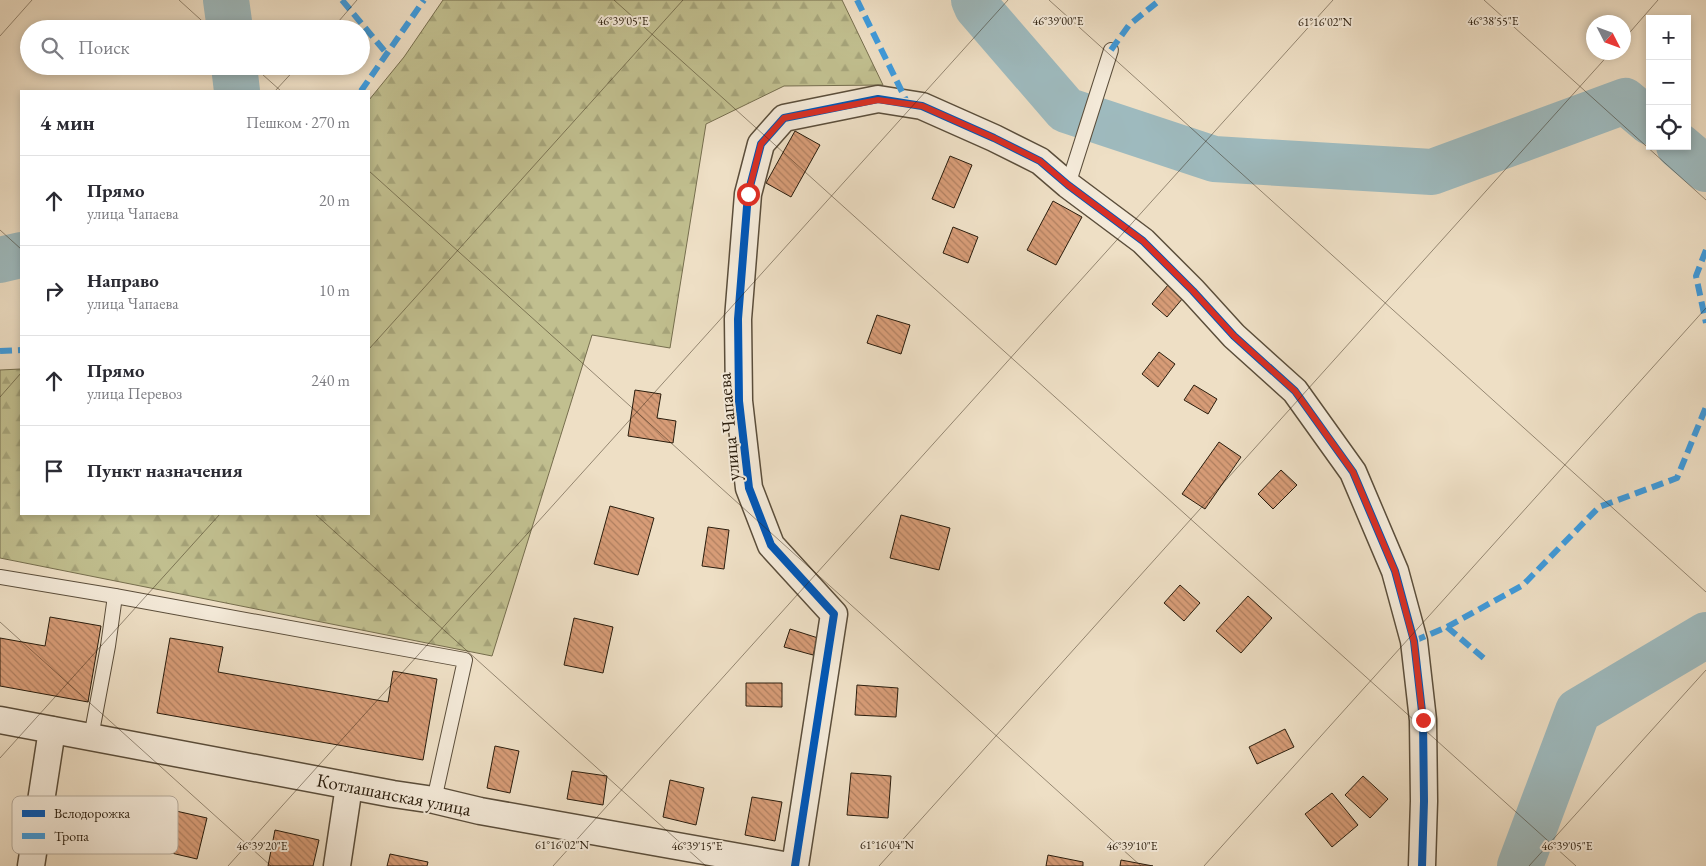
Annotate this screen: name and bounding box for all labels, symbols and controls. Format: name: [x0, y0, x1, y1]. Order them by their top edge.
text: 46°39'05"E: [597, 13, 649, 29]
text: 46°39'00"E: [1032, 13, 1084, 29]
text: 46°38'55"E: [1467, 13, 1519, 29]
text: 61°16'02"N: [1298, 14, 1352, 30]
north arrow: [1586, 15, 1631, 60]
map controls: [1646, 15, 1691, 150]
button: +: [1646, 15, 1691, 60]
search box: [20, 20, 370, 75]
icon: search: [38, 34, 66, 62]
text: Поиск: [78, 35, 130, 60]
button: −: [1646, 60, 1691, 105]
button: locate: [1646, 105, 1691, 150]
text: 4 мин: [40, 109, 95, 136]
text: Пешком · 270 m: [246, 112, 350, 133]
text: Прямо: [87, 178, 145, 203]
route start: [737, 183, 760, 206]
icon: ahead: [40, 187, 68, 215]
text: 20 m: [319, 190, 350, 211]
text: улица Чапаева: [87, 203, 179, 224]
text: Направо: [87, 268, 159, 293]
icon: right: [40, 277, 68, 305]
text: 10 m: [319, 280, 350, 301]
text: улица Чапаева: [87, 293, 179, 314]
text: Прямо: [87, 358, 145, 383]
icon: ahead: [40, 367, 68, 395]
text: 240 m: [311, 370, 350, 391]
street label: улица Чапаева: [711, 371, 746, 482]
text: улица Перевоз: [87, 383, 182, 404]
icon: arrive: [40, 457, 68, 485]
text: Пункт назначения: [87, 458, 243, 483]
route end: [1412, 709, 1435, 732]
street label: Котлашанская улица: [315, 767, 474, 822]
legend: [12, 796, 178, 854]
text: Велодорожка: [54, 804, 130, 822]
text: Тропа: [54, 827, 89, 845]
text: 61°16'02"N: [535, 837, 589, 853]
text: 61°16'04"N: [860, 837, 914, 853]
text: 46°39'20"E: [236, 838, 288, 854]
text: 46°39'15"E: [671, 838, 723, 854]
text: 46°39'10"E: [1106, 838, 1158, 854]
text: 46°39'05"E: [1541, 838, 1593, 854]

